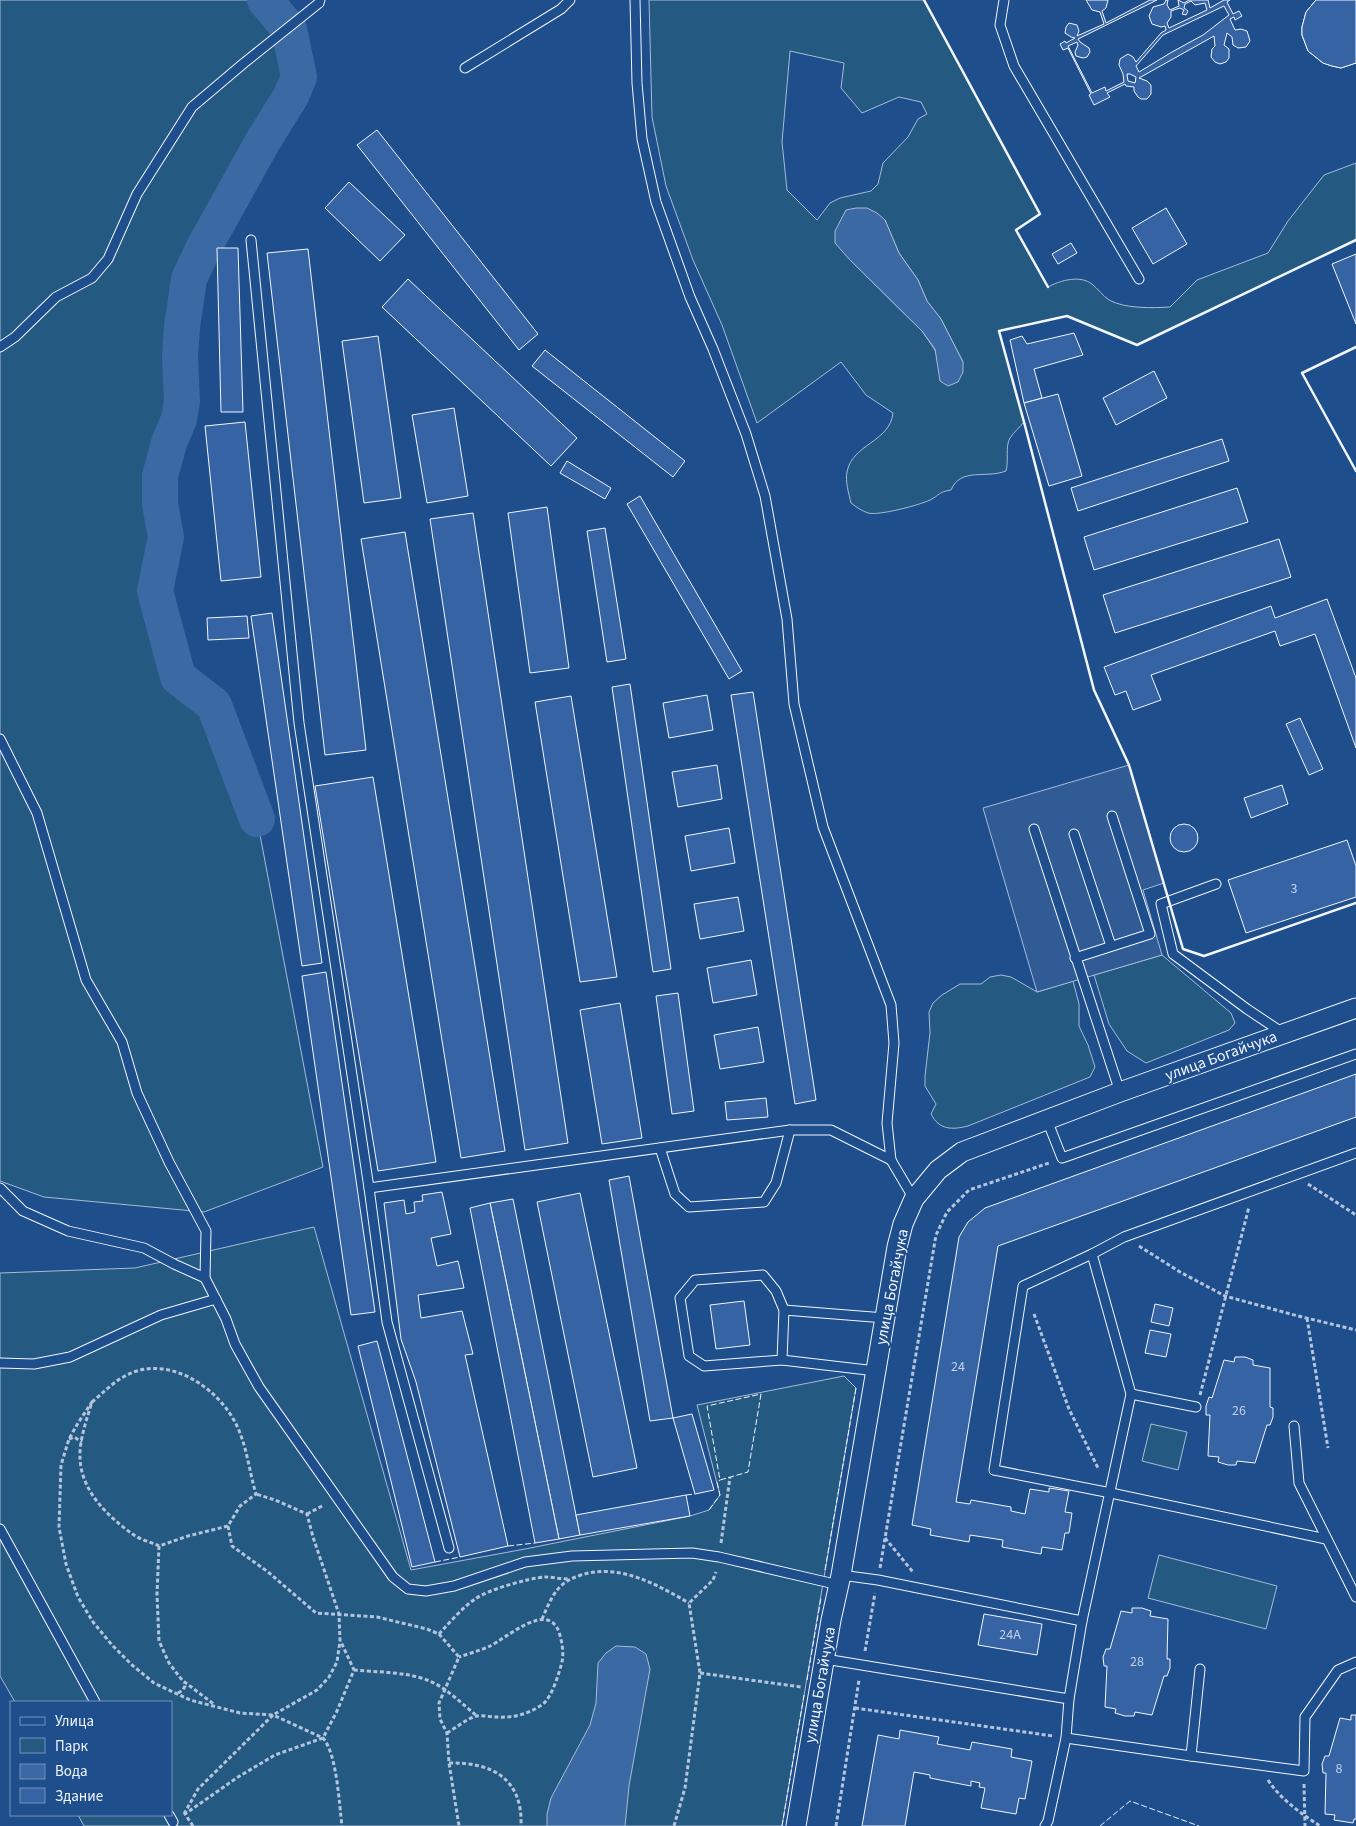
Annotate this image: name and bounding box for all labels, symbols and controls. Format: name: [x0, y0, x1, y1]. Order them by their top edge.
house number: 3: [1291, 879, 1298, 899]
street label: улица Богайчука: [1162, 1026, 1280, 1086]
street label: улица Богайчука: [870, 1227, 914, 1347]
house number: 24: [951, 1357, 965, 1377]
house number: 26: [1232, 1401, 1246, 1421]
street label: улица Богайчука: [799, 1625, 841, 1745]
house number: 24А: [999, 1625, 1021, 1645]
house number: 28: [1130, 1652, 1144, 1672]
legend: [10, 1701, 172, 1816]
text: Улица: [55, 1711, 94, 1732]
text: Парк: [55, 1736, 89, 1757]
house number: 8: [1336, 1759, 1343, 1779]
text: Вода: [55, 1761, 88, 1782]
text: Здание: [55, 1786, 103, 1807]

